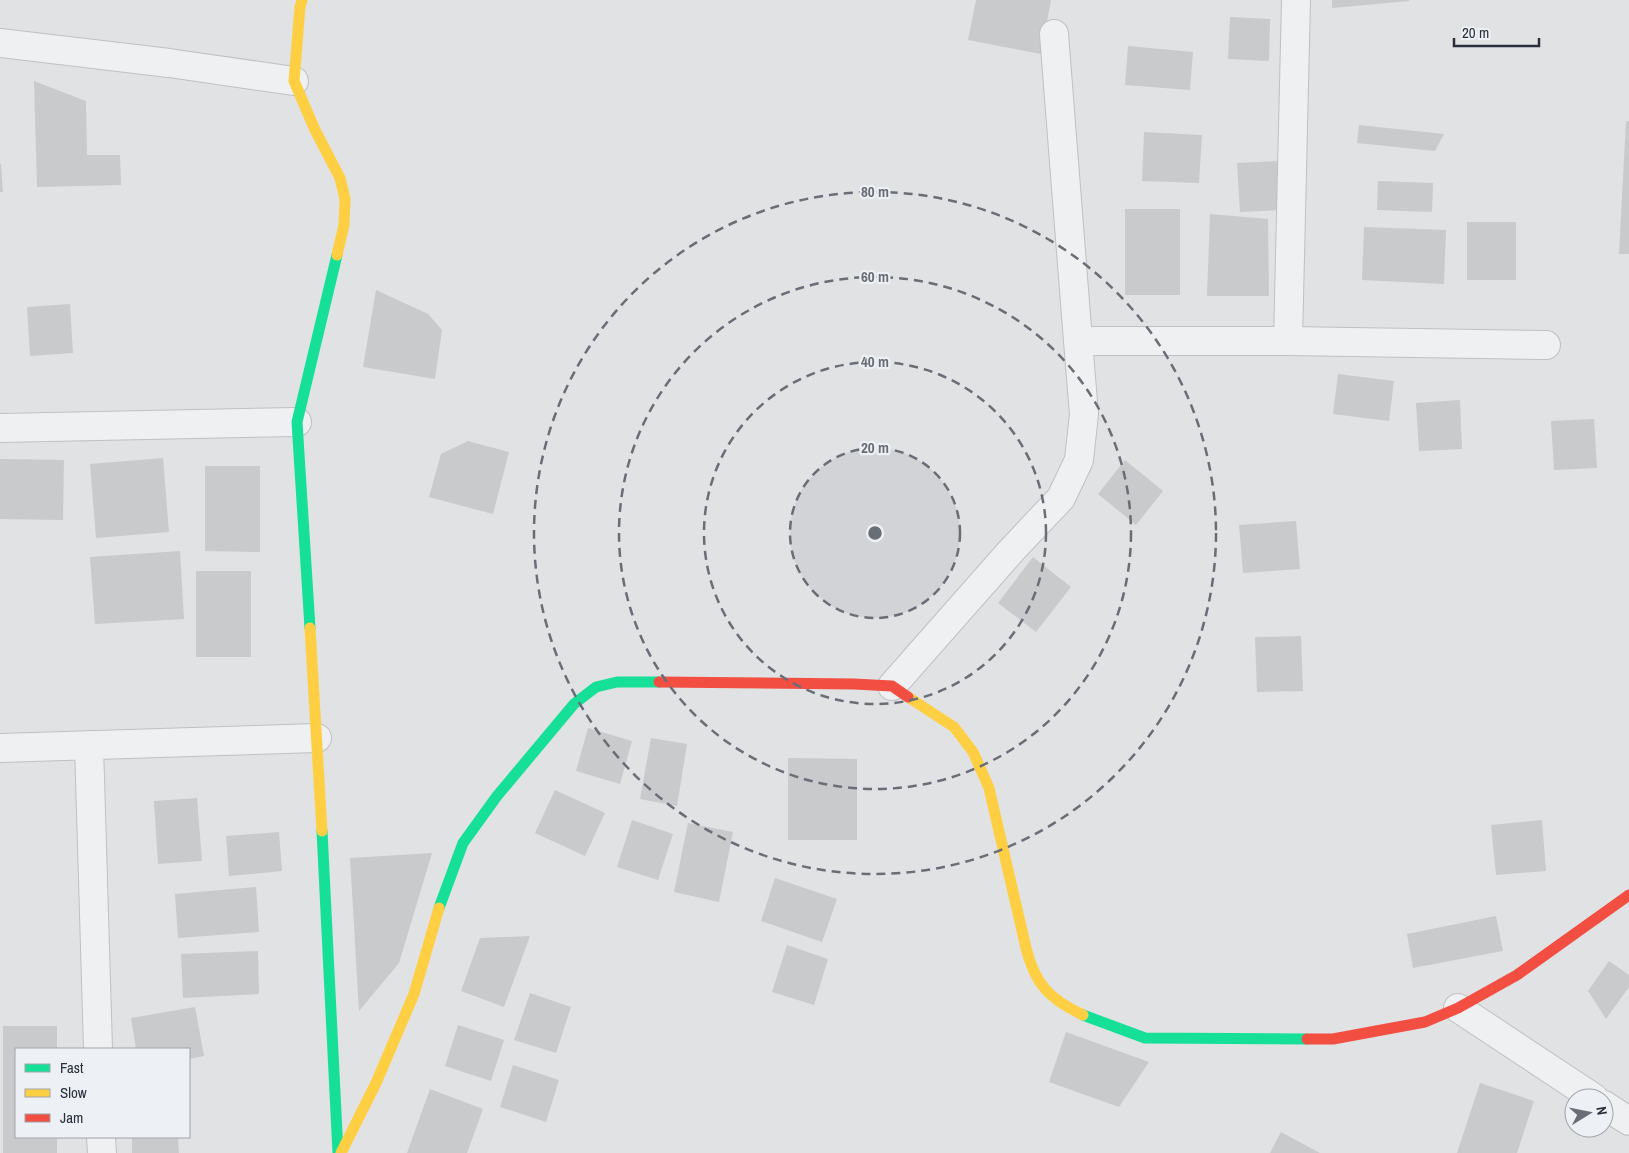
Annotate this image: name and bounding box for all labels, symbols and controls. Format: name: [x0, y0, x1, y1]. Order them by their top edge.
scale bar: [1454, 15, 1539, 47]
text: 20 m: [1462, 22, 1489, 43]
text: 80 m: [861, 181, 889, 202]
text: 60 m: [861, 266, 889, 287]
text: 40 m: [861, 351, 889, 372]
text: 20 m: [861, 437, 889, 458]
centre of rings: [866, 524, 884, 542]
legend: [15, 1048, 190, 1138]
text: Fast: [60, 1057, 84, 1078]
text: Slow: [60, 1082, 87, 1103]
north arrow: [1564, 1088, 1614, 1138]
text: N: [1592, 1105, 1611, 1116]
text: Jam: [60, 1107, 83, 1128]

